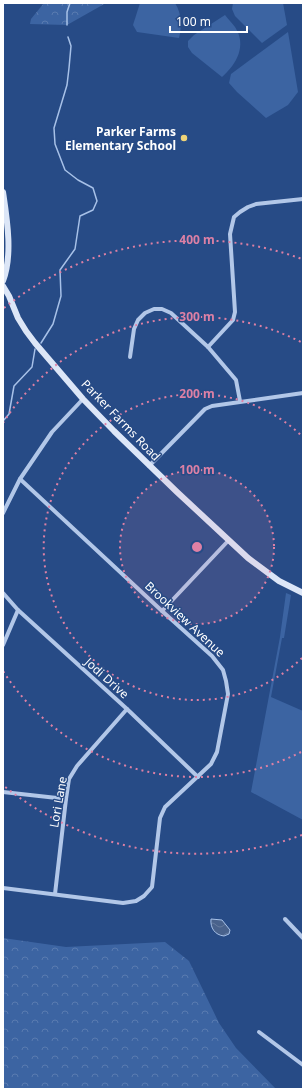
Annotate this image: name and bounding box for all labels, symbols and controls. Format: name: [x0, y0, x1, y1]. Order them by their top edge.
scale bar: [170, 8, 247, 34]
text: 100 m: [176, 13, 211, 30]
place label: Parker Farms Elementary School: [65, 123, 176, 154]
marker: Parker Farms Elementary School: [179, 133, 189, 143]
text: 400 m: [179, 231, 215, 248]
text: 300 m: [179, 308, 215, 325]
street label: Parker Farms Road: [78, 376, 164, 464]
text: 200 m: [179, 385, 215, 402]
text: 100 m: [179, 461, 215, 478]
centre of rings: [190, 540, 204, 554]
street label: Brookview Avenue: [141, 577, 229, 661]
street label: Jodi Drive: [81, 653, 133, 702]
street label: Lori Lane: [45, 775, 71, 829]

